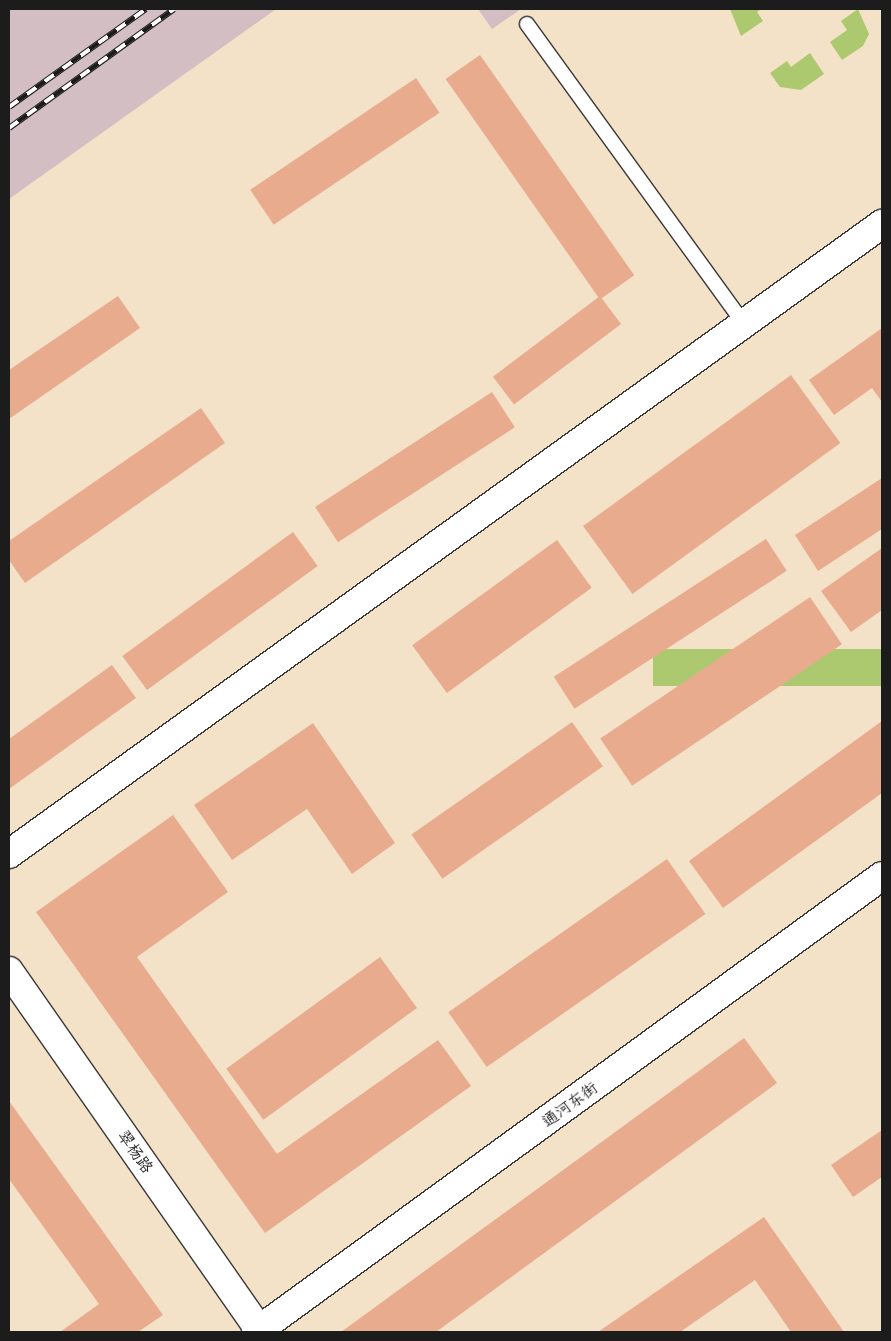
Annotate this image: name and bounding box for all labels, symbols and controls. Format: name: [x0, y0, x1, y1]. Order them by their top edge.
street label: 通河东街: [538, 1078, 602, 1132]
street label: 翠杨路: [113, 1127, 157, 1177]

